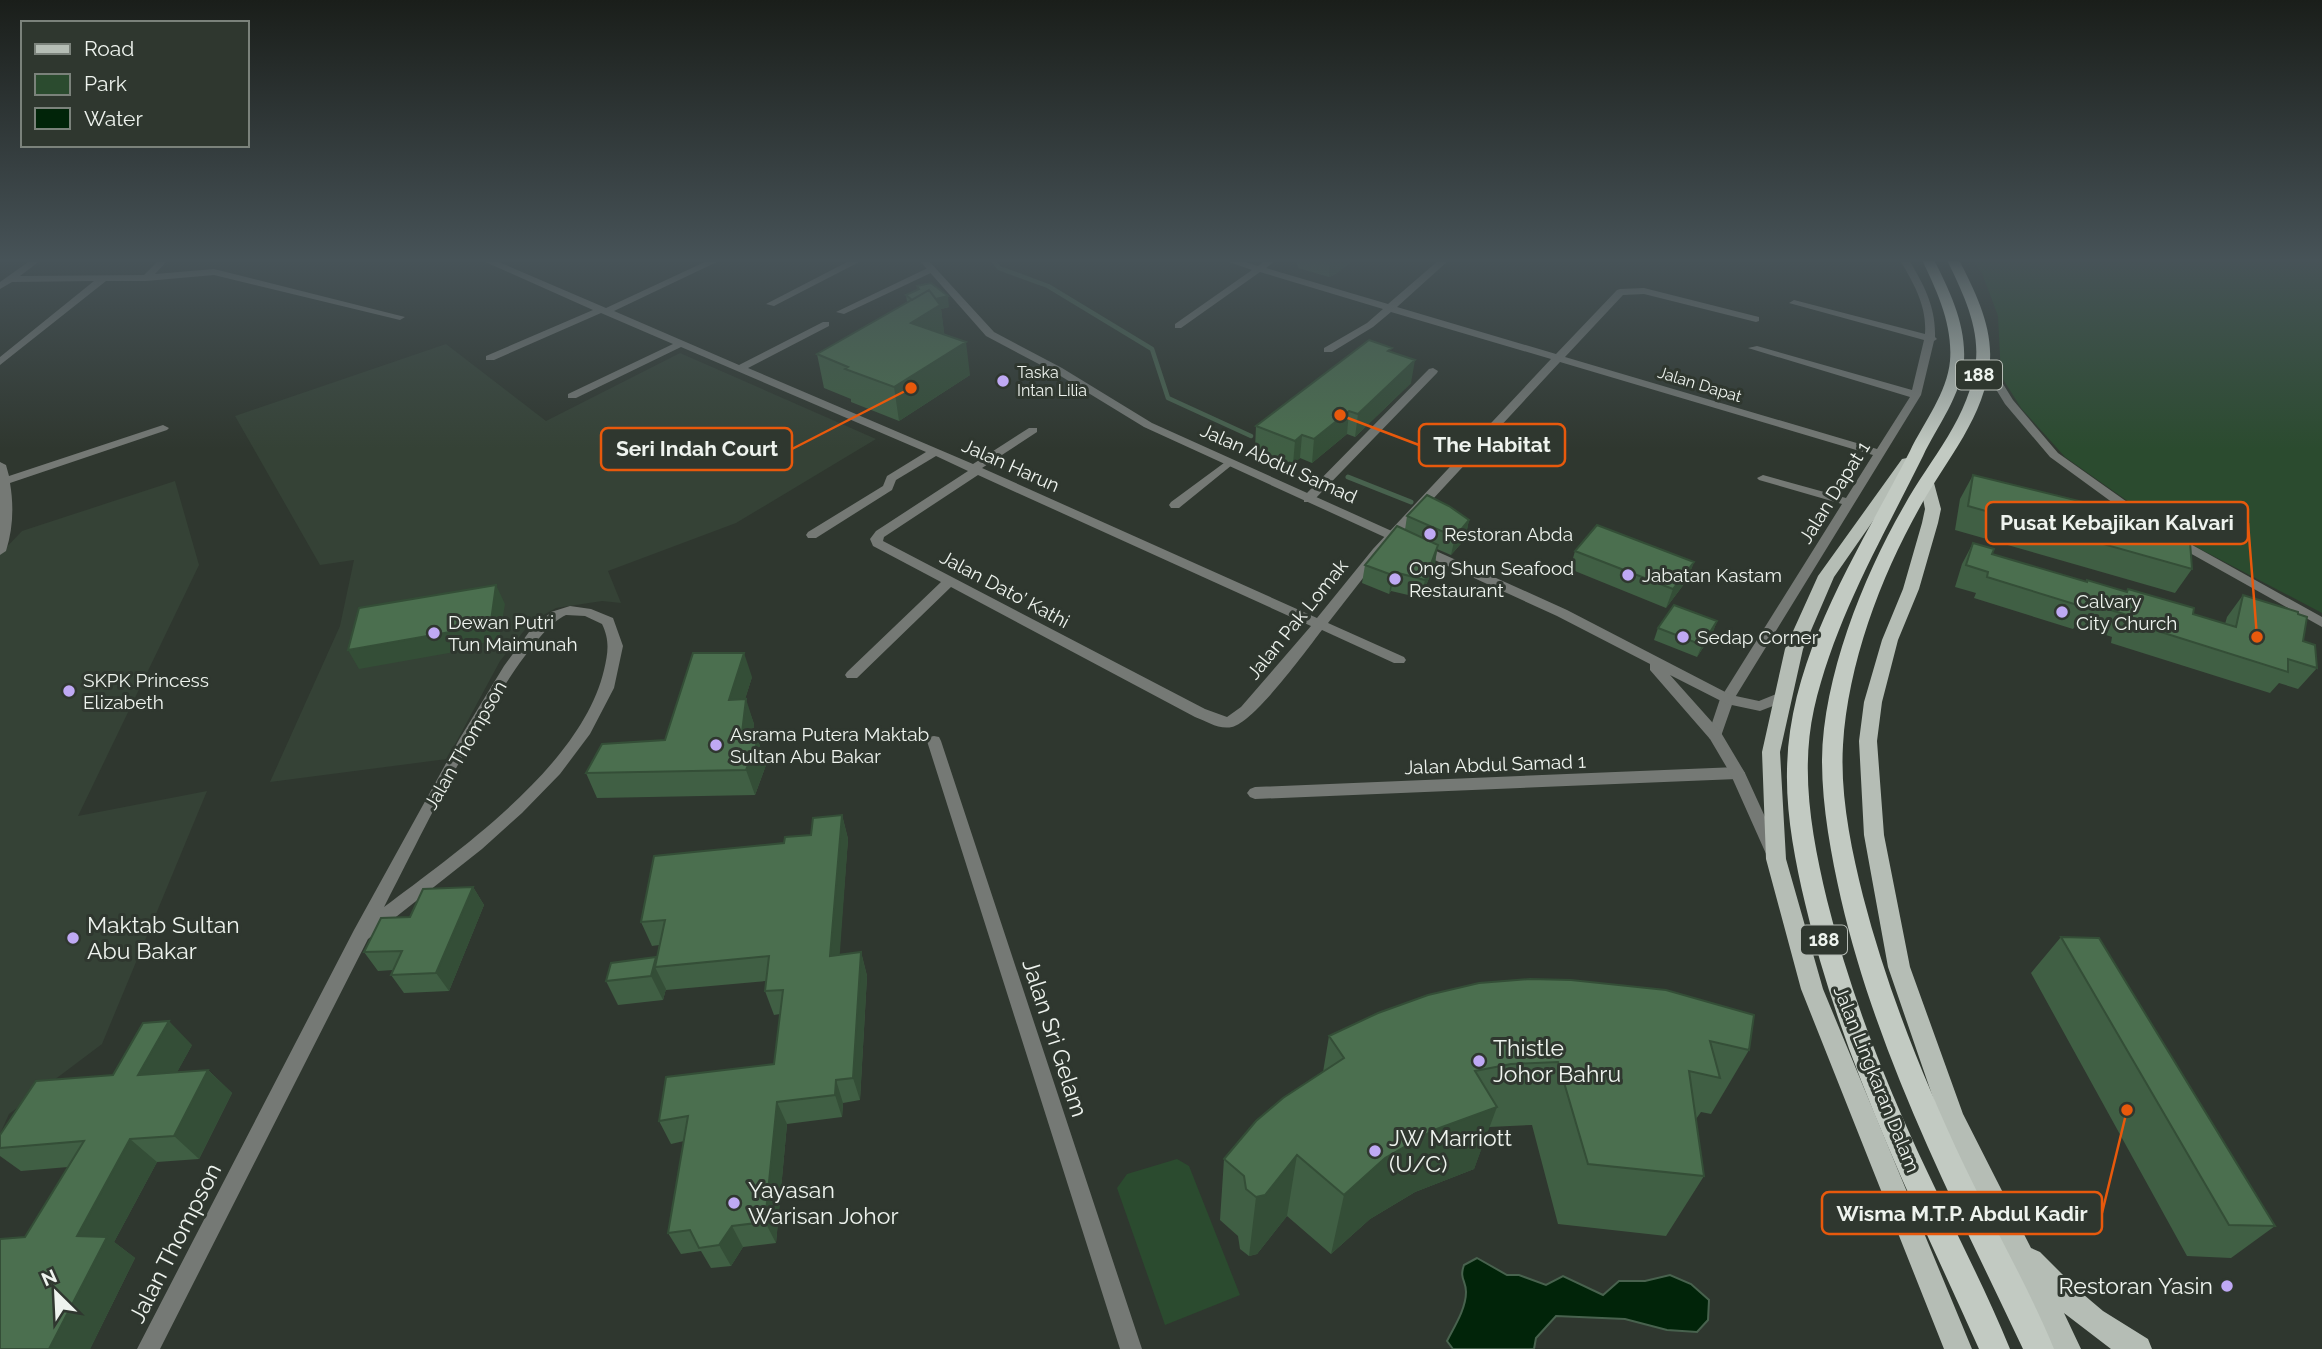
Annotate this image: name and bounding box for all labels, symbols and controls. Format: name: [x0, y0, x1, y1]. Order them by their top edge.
legend: [21, 21, 248, 147]
text: Road: [84, 36, 134, 61]
text: Park: [84, 71, 127, 96]
text: Water: [84, 106, 143, 131]
road number: 188: [1956, 360, 2002, 390]
place label: Taska Intan Lilia: [1017, 363, 1087, 400]
street label: Jalan Dapat: [1656, 363, 1745, 406]
marker: Taska Intan Lilia: [995, 373, 1011, 389]
street label: Jalan Abdul Samad: [1197, 419, 1361, 507]
callout: The Habitat: [1419, 424, 1565, 466]
callout: Seri Indah Court: [601, 428, 792, 470]
text: The Habitat: [1433, 432, 1551, 457]
street label: Jalan Harun: [959, 434, 1063, 496]
text: Seri Indah Court: [616, 436, 778, 461]
street label: Jalan Dapat 1: [1794, 437, 1874, 547]
callout: Pusat Kebajikan Kalvari: [1986, 502, 2248, 544]
text: Pusat Kebajikan Kalvari: [2000, 510, 2234, 535]
place label: Restoran Abda: [1444, 523, 1573, 545]
marker: Restoran Abda: [1422, 526, 1438, 542]
street label: Jalan Dato’ Kathi: [937, 546, 1073, 632]
street label: Jalan Pak Lomak: [1242, 555, 1352, 683]
place label: Ong Shun Seafood Restaurant: [1409, 557, 1574, 601]
place label: Jabatan Kastam: [1642, 564, 1782, 586]
marker: Jabatan Kastam: [1620, 567, 1636, 583]
marker: Ong Shun Seafood Restaurant: [1387, 571, 1403, 587]
place label: Calvary City Church: [2076, 590, 2177, 634]
marker: Calvary City Church: [2054, 604, 2070, 620]
place label: Dewan Putri Tun Maimunah: [448, 611, 578, 655]
marker: Dewan Putri Tun Maimunah: [426, 625, 442, 641]
place label: Sedap Corner: [1697, 626, 1819, 648]
marker: Sedap Corner: [1675, 629, 1691, 645]
place label: SKPK Princess Elizabeth: [83, 669, 209, 713]
street label: Jalan Thompson: [419, 677, 511, 813]
marker: SKPK Princess Elizabeth: [61, 683, 77, 699]
place label: Asrama Putera Maktab Sultan Abu Bakar: [730, 723, 929, 767]
marker: Asrama Putera Maktab Sultan Abu Bakar: [708, 737, 724, 753]
street label: Jalan Abdul Samad 1: [1404, 750, 1586, 778]
place label: Maktab Sultan Abu Bakar: [87, 911, 240, 964]
road number: 188: [1801, 925, 1847, 954]
marker: Maktab Sultan Abu Bakar: [65, 930, 81, 946]
street label: Jalan Sri Gelam: [1017, 956, 1094, 1120]
street label: Jalan Lingkaran Dalam: [1830, 983, 1924, 1175]
place label: Thistle Johor Bahru: [1493, 1034, 1621, 1087]
marker: Thistle Johor Bahru: [1471, 1053, 1487, 1069]
place label: JW Marriott (U/C): [1389, 1124, 1512, 1177]
marker: JW Marriott (U/C): [1367, 1143, 1383, 1159]
street label: Jalan Thompson: [123, 1158, 226, 1327]
place label: Yayasan Warisan Johor: [748, 1176, 898, 1229]
callout: Wisma M.T.P. Abdul Kadir: [1822, 1192, 2102, 1234]
marker: Yayasan Warisan Johor: [726, 1195, 742, 1211]
text: Wisma M.T.P. Abdul Kadir: [1836, 1201, 2088, 1226]
north arrow: [21, 1258, 91, 1328]
text: N: [38, 1264, 60, 1290]
place label: Restoran Yasin: [2059, 1272, 2213, 1299]
marker: Restoran Yasin: [2219, 1278, 2235, 1294]

